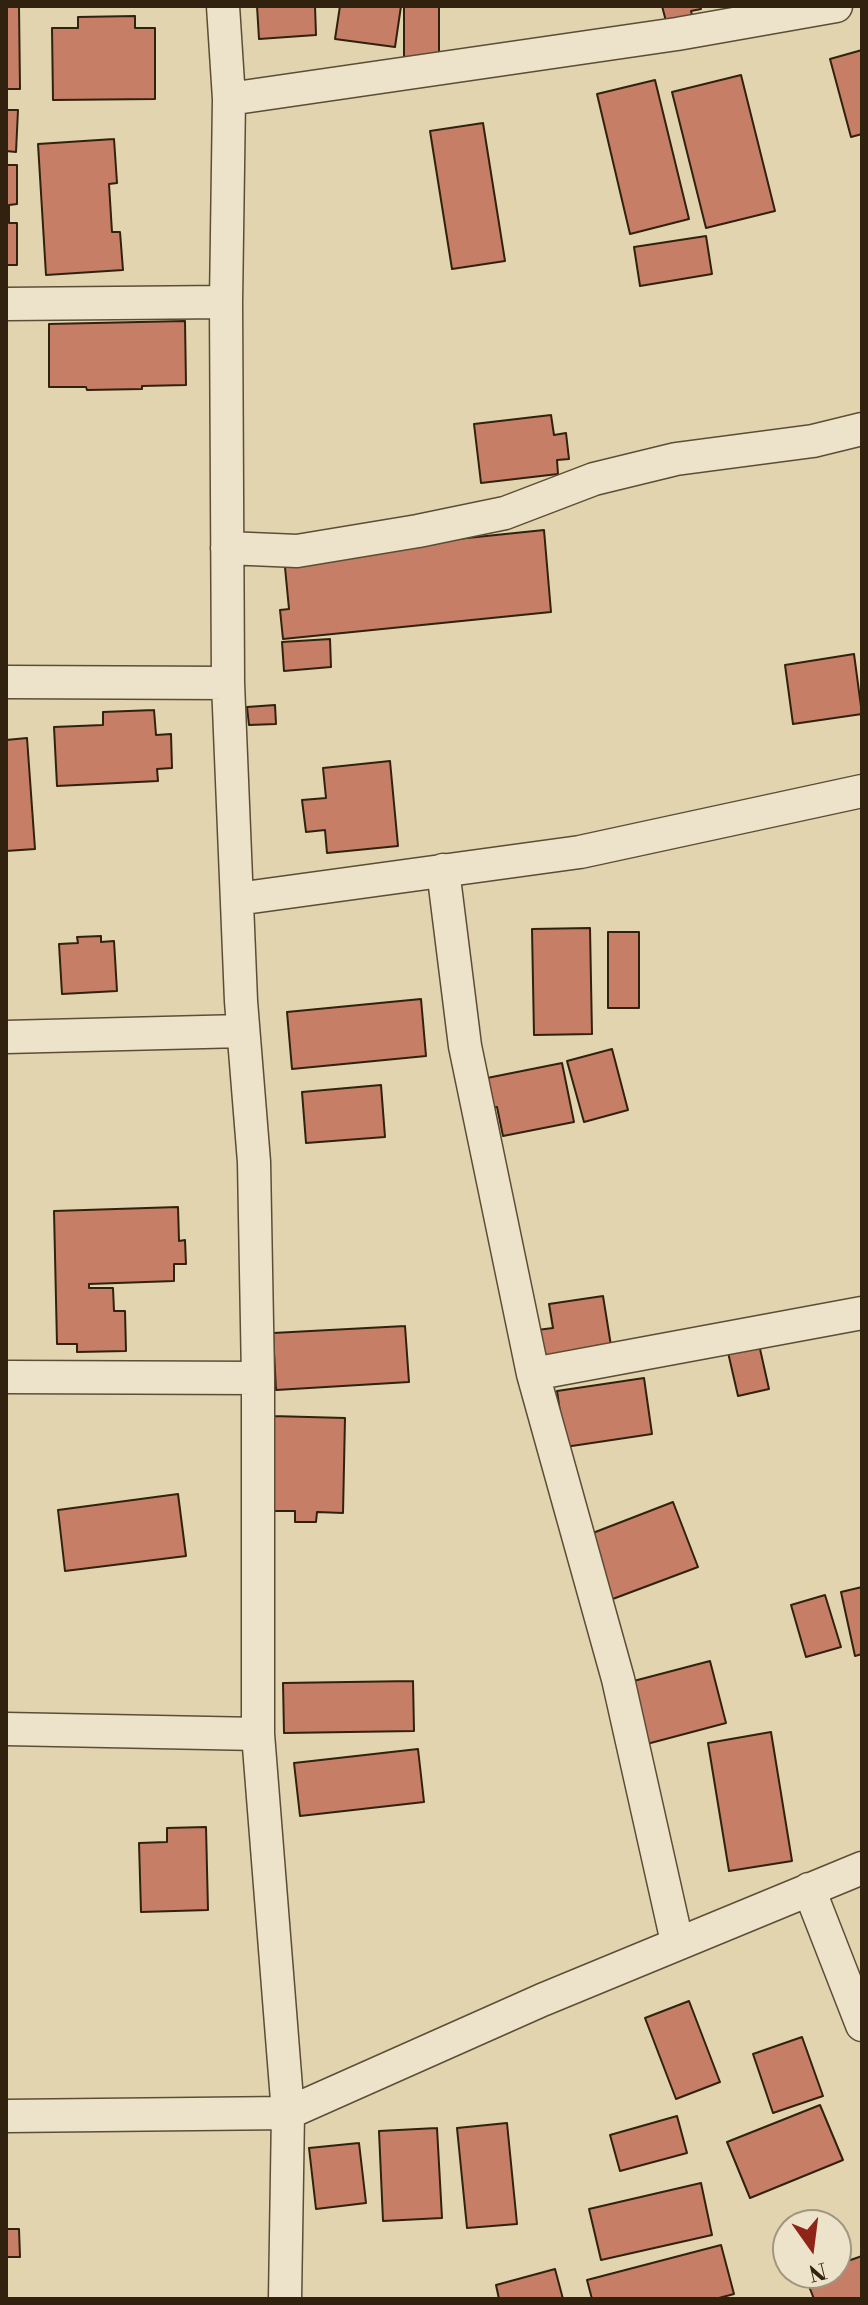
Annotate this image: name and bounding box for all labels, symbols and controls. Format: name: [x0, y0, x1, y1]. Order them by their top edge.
north arrow: [772, 2209, 852, 2289]
text: N: [806, 2256, 829, 2286]

